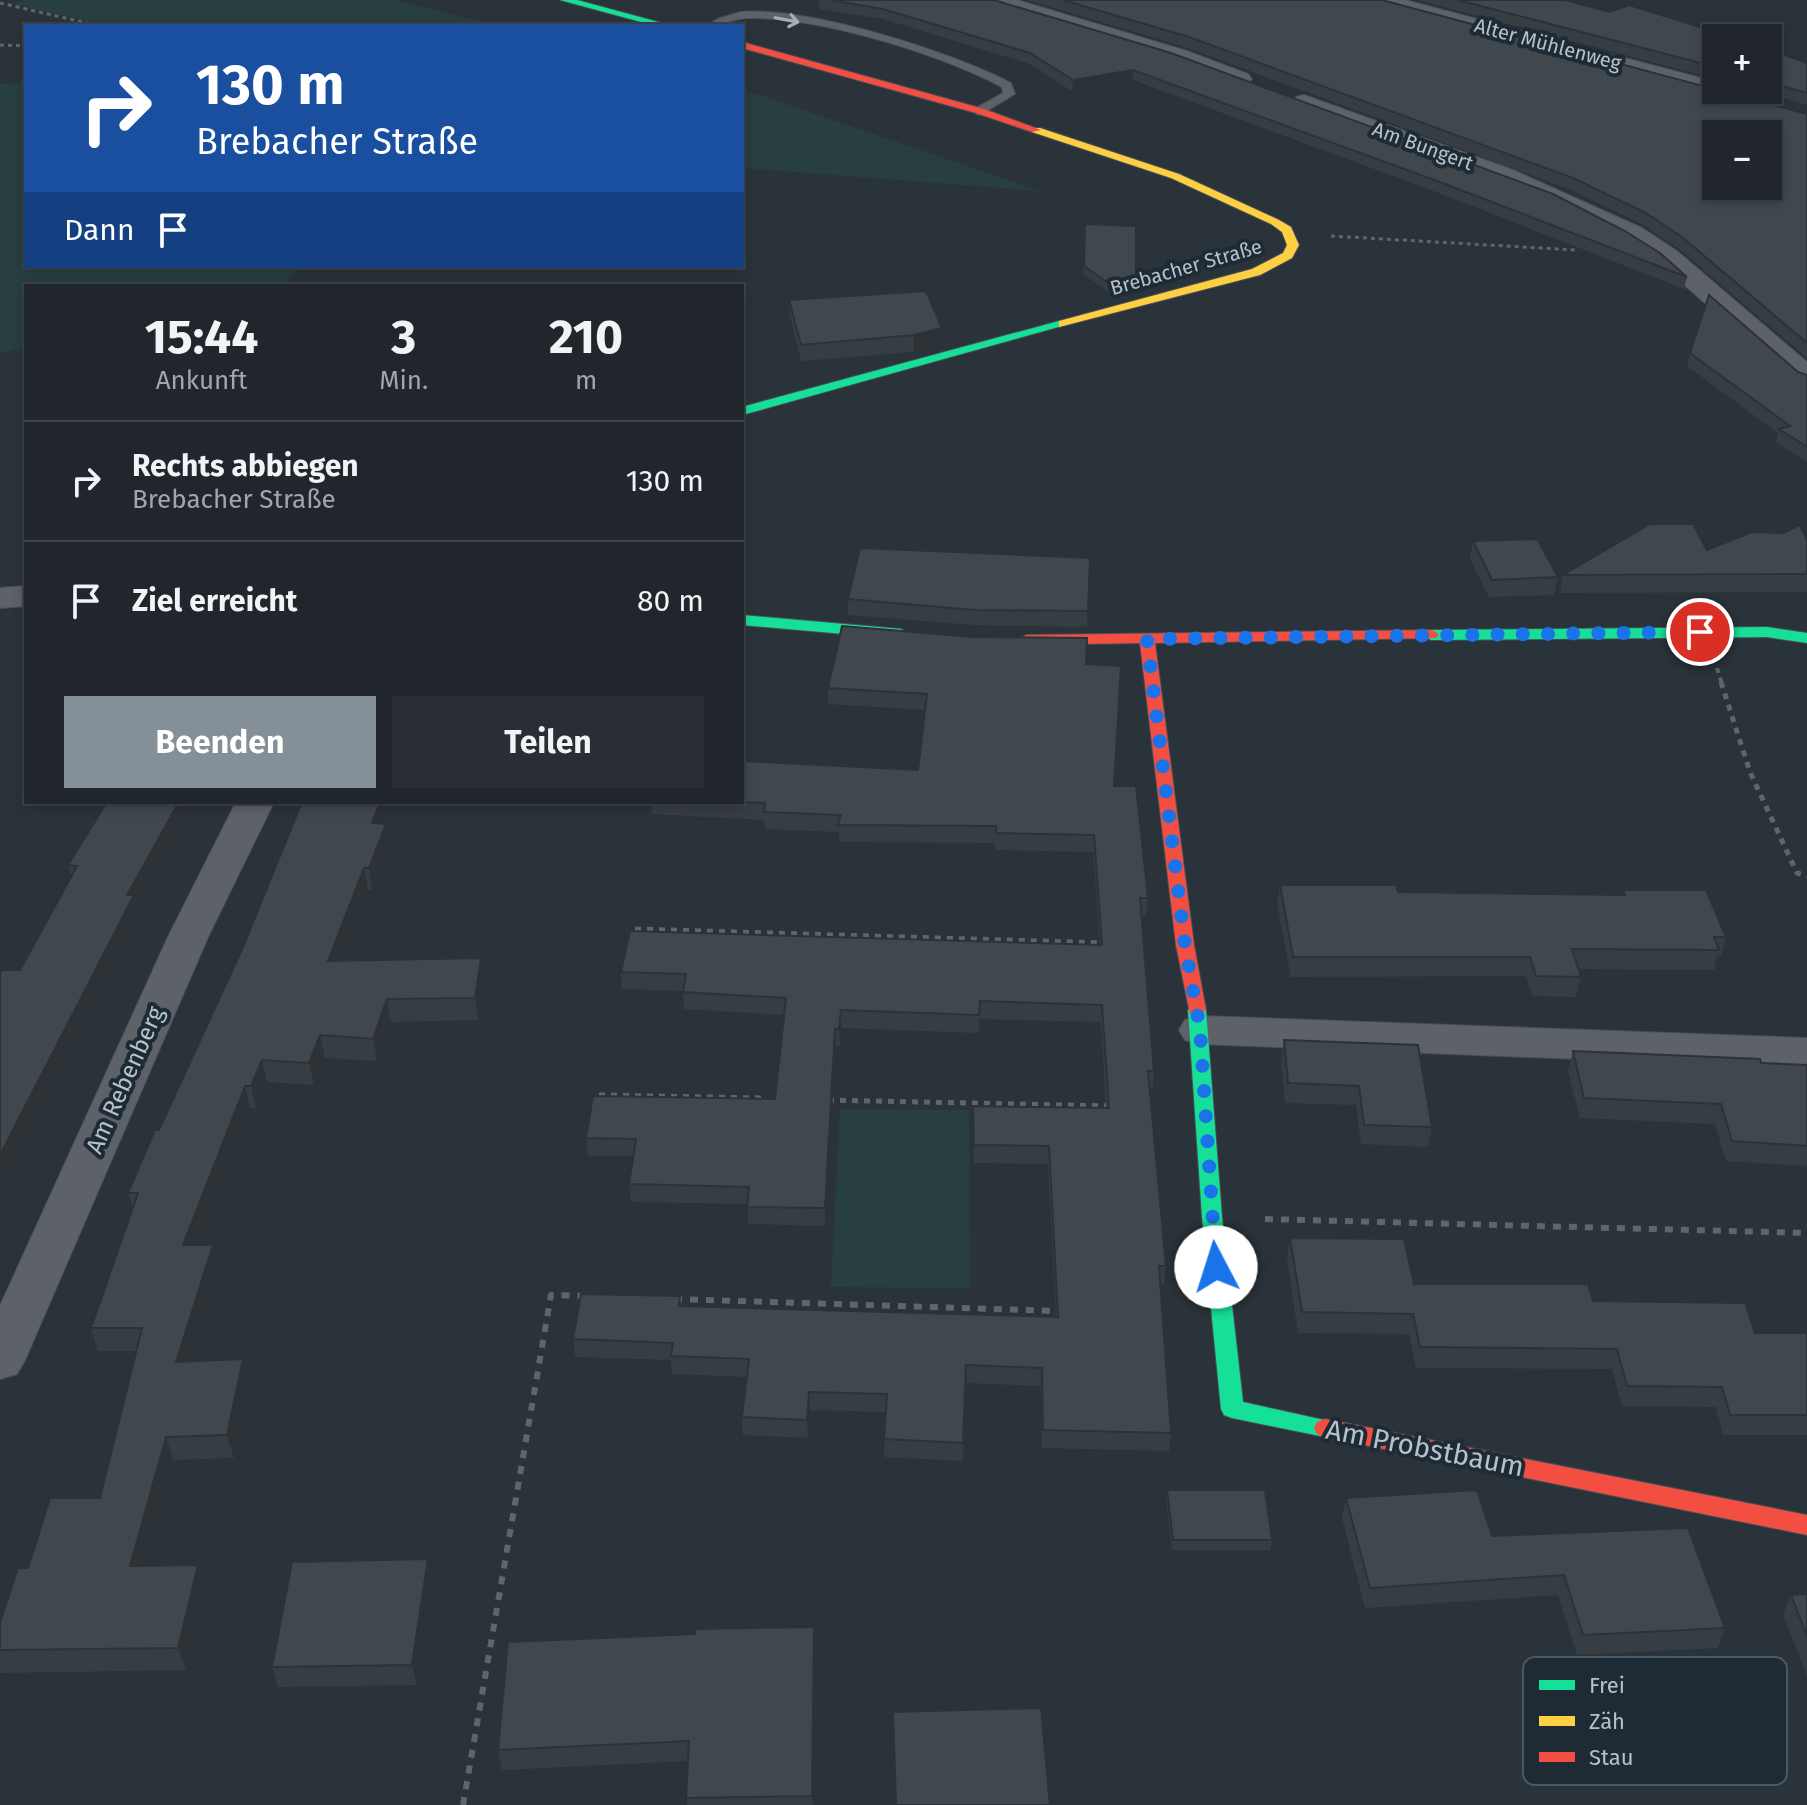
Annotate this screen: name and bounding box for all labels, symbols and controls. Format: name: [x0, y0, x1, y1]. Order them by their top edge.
one-way arrow: [774, 13, 799, 28]
street label: Alter Mühlenweg: [1472, 13, 1625, 75]
map controls: [1702, 24, 1782, 200]
button: +: [1702, 24, 1782, 104]
text: 130 m: [196, 52, 344, 119]
icon: right: [64, 56, 168, 160]
street label: Am Bungert: [1369, 117, 1477, 176]
text: Brebacher Straße: [196, 120, 478, 164]
button: −: [1702, 120, 1782, 200]
icon: arrive: [151, 208, 195, 252]
text: Dann: [64, 212, 135, 248]
street label: Brebacher Straße: [1107, 234, 1265, 300]
text: 15:44: [145, 308, 258, 366]
text: 3: [391, 308, 416, 366]
text: 210: [549, 308, 623, 366]
text: Ankunft: [156, 365, 247, 396]
text: Min.: [379, 365, 428, 396]
text: m: [575, 365, 597, 396]
text: Rechts abbiegen: [132, 448, 359, 484]
icon: right: [64, 459, 108, 503]
text: 130 m: [626, 463, 704, 499]
text: Brebacher Straße: [132, 484, 336, 515]
icon: arrive: [64, 579, 108, 623]
text: Ziel erreicht: [132, 583, 297, 619]
text: 80 m: [637, 583, 704, 619]
pin: [1666, 598, 1734, 666]
icon: arrive: [1678, 610, 1722, 654]
button: Beenden: [64, 696, 376, 788]
button: Teilen: [392, 696, 704, 788]
street label: Am Rebenberg: [80, 1002, 170, 1158]
position arrow: [1174, 1225, 1258, 1309]
street label: Am Probstbaum: [1323, 1413, 1527, 1483]
legend: [1523, 1657, 1787, 1785]
text: Frei: [1589, 1672, 1625, 1699]
text: Zäh: [1589, 1708, 1625, 1735]
text: Stau: [1589, 1744, 1634, 1771]

